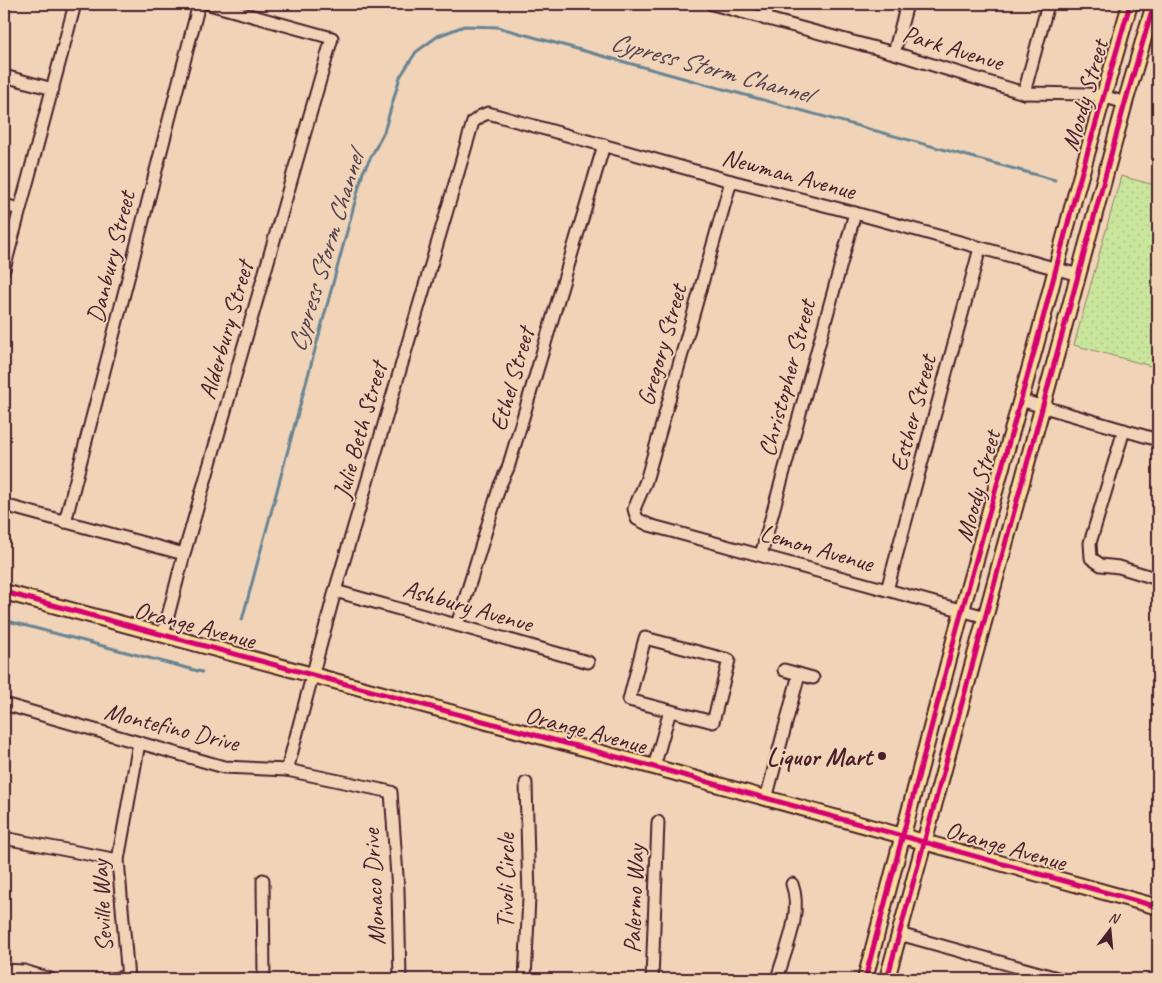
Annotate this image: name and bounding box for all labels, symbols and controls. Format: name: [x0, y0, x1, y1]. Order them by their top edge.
street label: Park Avenue: [899, 18, 1009, 79]
water label: Cypress Storm Channel: [607, 25, 823, 112]
street label: Moody Street: [1054, 33, 1117, 154]
water label: Cypress Storm Channel: [280, 141, 374, 355]
street label: Newman Avenue: [719, 141, 861, 208]
street label: Danbury Street: [79, 186, 143, 326]
street label: Alderbury Street: [191, 254, 262, 403]
street label: Gregory Street: [629, 278, 695, 410]
street label: Christopher Street: [751, 294, 824, 460]
street label: Ethel Street: [482, 320, 543, 434]
street label: Esther Street: [882, 349, 944, 475]
street label: Julie Beth Street: [325, 355, 396, 503]
street label: Moody Street: [948, 424, 1009, 545]
street label: Lemon Avenue: [756, 517, 879, 580]
street label: Ashbury Avenue: [399, 572, 538, 640]
street label: Orange Avenue: [131, 593, 261, 657]
street label: Montefino Drive: [101, 695, 244, 760]
street label: Orange Avenue: [522, 698, 652, 762]
place label: Liquor Mart: [767, 741, 875, 773]
marker: Liquor Mart: [876, 750, 888, 762]
street label: Orange Avenue: [942, 813, 1072, 879]
street label: Monaco Drive: [355, 826, 393, 946]
street label: Tivoli Circle: [490, 832, 522, 929]
street label: Palermo Way: [616, 842, 652, 954]
street label: Seville Way: [83, 857, 120, 953]
north arrow: [1084, 906, 1134, 956]
text: N: [1107, 909, 1122, 928]

